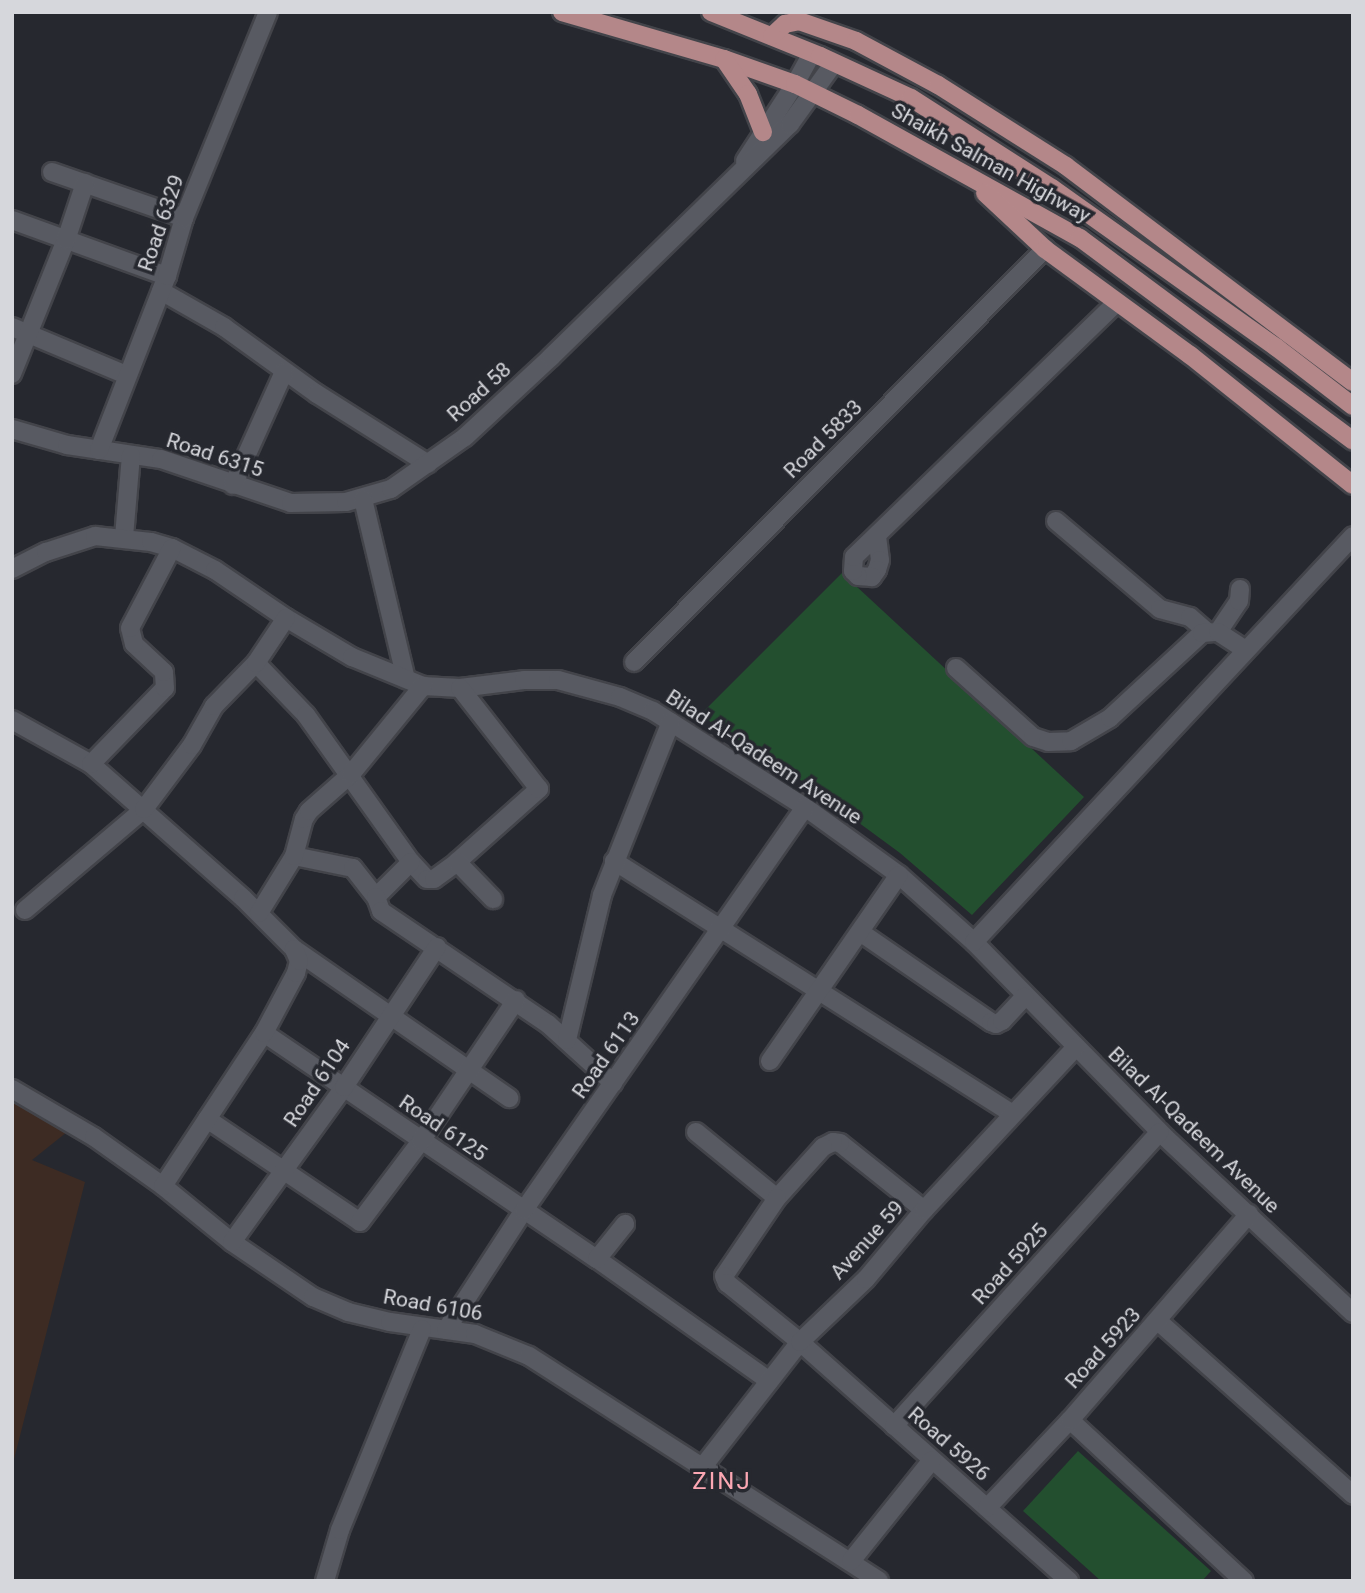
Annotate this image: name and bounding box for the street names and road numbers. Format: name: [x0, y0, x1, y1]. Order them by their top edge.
street label: Shaikh Salman Highway: [887, 98, 1095, 228]
street label: Road 6329: [133, 171, 189, 275]
street label: Road 58: [442, 357, 516, 427]
street label: Road 5833: [779, 395, 867, 483]
street label: Road 6315: [163, 427, 267, 483]
street label: Bilad Al-Qadeem Avenue: [661, 684, 867, 830]
street label: Road 6113: [567, 1007, 645, 1103]
street label: Road 6104: [278, 1034, 356, 1132]
street label: Bilad Al-Qadeem Avenue: [1103, 1042, 1285, 1218]
street label: Road 6125: [394, 1089, 492, 1167]
street label: Avenue 59: [825, 1195, 909, 1285]
street label: Road 5925: [967, 1218, 1053, 1310]
street label: Road 6106: [381, 1284, 485, 1326]
street label: Road 5923: [1060, 1302, 1146, 1394]
street label: Road 5926: [903, 1401, 995, 1487]

